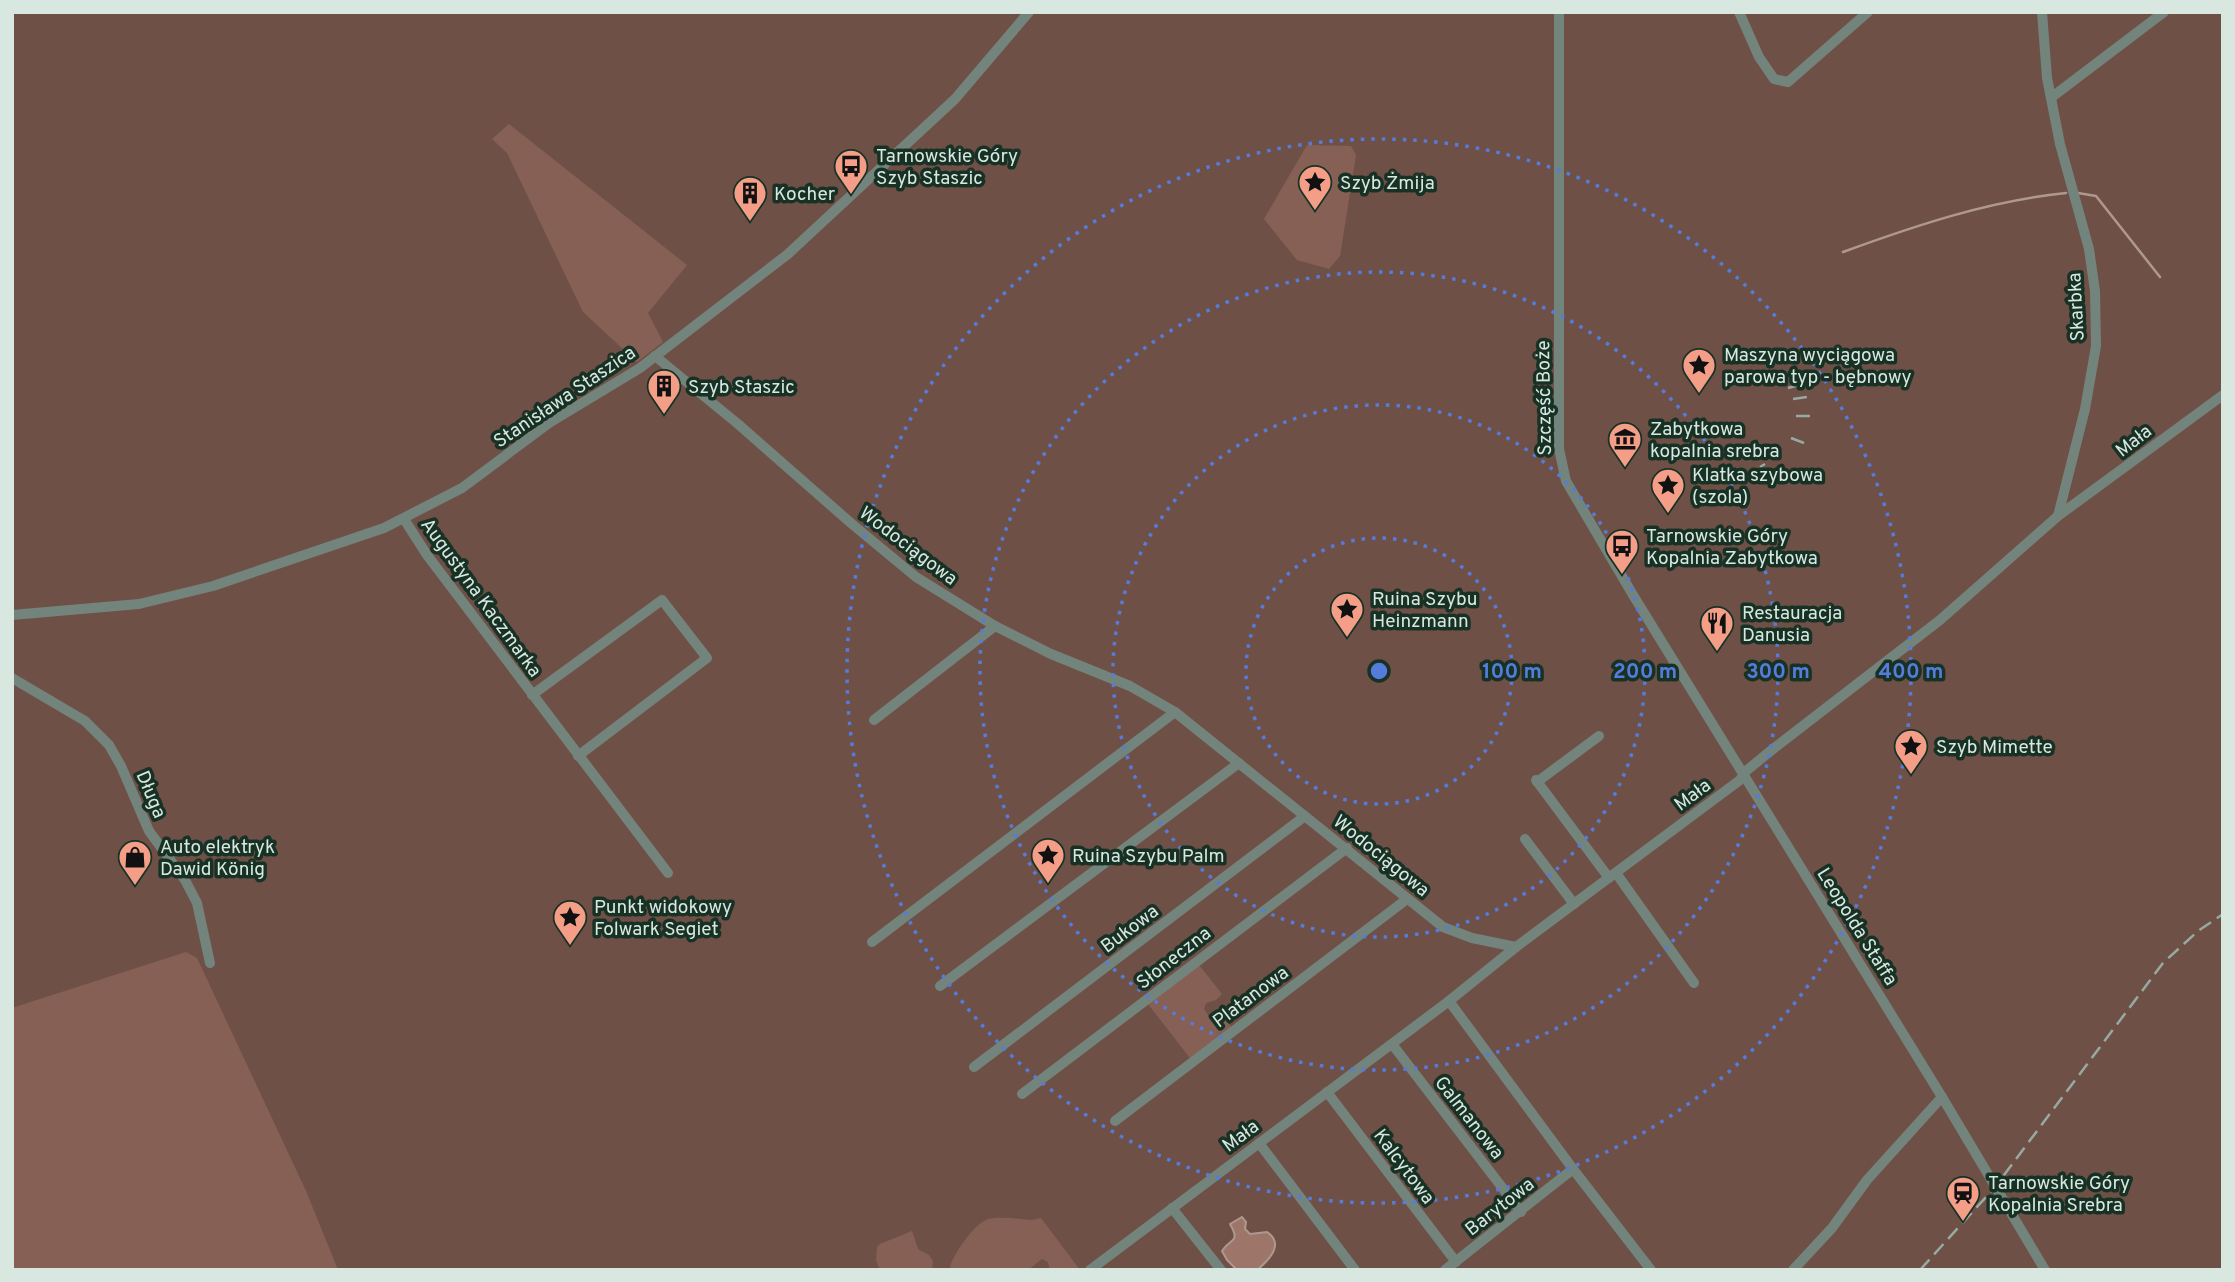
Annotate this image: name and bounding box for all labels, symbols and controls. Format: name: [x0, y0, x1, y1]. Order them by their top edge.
place label: Tarnowskie Góry Szyb Staszic: [876, 145, 1018, 191]
bus stop icon: Tarnowskie Góry Szyb Staszic: [832, 147, 870, 196]
place icon: Szyb Żmija: [1296, 163, 1334, 212]
place label: Szyb Żmija: [1340, 171, 1435, 196]
building icon: Kocher: [731, 174, 769, 223]
place label: Kocher: [774, 183, 836, 207]
street label: Skarbka: [2063, 272, 2091, 342]
street label: Szczęść Boże: [1532, 340, 1558, 456]
street label: Stanisława Staszica: [490, 341, 641, 454]
place label: Maszyna wyciągowa parowa typ - bębnowy: [1724, 344, 1912, 390]
place icon: Maszyna wyciągowa parowa typ - bębnowy: [1680, 346, 1718, 395]
building icon: Szyb Staszic: [645, 367, 683, 416]
place label: Szyb Staszic: [688, 376, 795, 400]
place label: Zabytkowa kopalnia srebra: [1650, 418, 1780, 464]
museum icon: Zabytkowa kopalnia srebra: [1606, 420, 1644, 469]
street label: Mała: [2111, 420, 2157, 463]
place label: Klatka szybowa (szola): [1692, 464, 1823, 510]
place icon: Klatka szybowa (szola): [1649, 466, 1687, 515]
street label: Wodociągowa: [854, 502, 962, 591]
street label: Augustyna Kaczmarka: [415, 514, 546, 682]
place label: Tarnowskie Góry Kopalnia Zabytkowa: [1646, 525, 1818, 571]
bus stop icon: Tarnowskie Góry Kopalnia Zabytkowa: [1603, 527, 1641, 576]
place label: Ruina Szybu Heinzmann: [1372, 588, 1477, 634]
place icon: Ruina Szybu Heinzmann: [1328, 590, 1366, 639]
place label: Restauracja Danusia: [1742, 602, 1842, 648]
restaurant icon: Restauracja Danusia: [1698, 604, 1736, 653]
centre of rings: [1367, 659, 1391, 683]
text: 100 m: [1482, 659, 1542, 686]
text: 200 m: [1613, 659, 1677, 686]
text: 300 m: [1746, 659, 1810, 686]
text: 400 m: [1879, 659, 1943, 686]
place icon: Szyb Mimette: [1892, 727, 1930, 776]
place label: Szyb Mimette: [1936, 736, 2053, 760]
street label: Długa: [129, 767, 171, 822]
street label: Mała: [1670, 774, 1716, 817]
street label: Wodociągowa: [1328, 810, 1434, 903]
place label: Auto elektryk Dawid König: [160, 836, 275, 882]
place icon: Ruina Szybu Palm: [1029, 836, 1067, 885]
shop icon: Auto elektryk Dawid König: [116, 838, 154, 887]
place label: Ruina Szybu Palm: [1072, 845, 1224, 869]
street label: Leopolda Staffa: [1811, 864, 1902, 990]
place label: Punkt widokowy Folwark Segiet: [594, 896, 732, 942]
place icon: Punkt widokowy Folwark Segiet: [551, 898, 589, 947]
street label: Bukowa: [1096, 900, 1164, 959]
street label: Słoneczna: [1132, 922, 1216, 995]
street label: Platanowa: [1209, 961, 1294, 1034]
street label: Galmanowa: [1428, 1072, 1508, 1165]
street label: Mała: [1218, 1115, 1264, 1158]
street label: Kalcytowa: [1367, 1125, 1439, 1210]
place label: Tarnowskie Góry Kopalnia Srebra: [1988, 1172, 2130, 1218]
street label: Barytowa: [1461, 1173, 1540, 1242]
station icon: Tarnowskie Góry Kopalnia Srebra: [1944, 1174, 1982, 1223]

